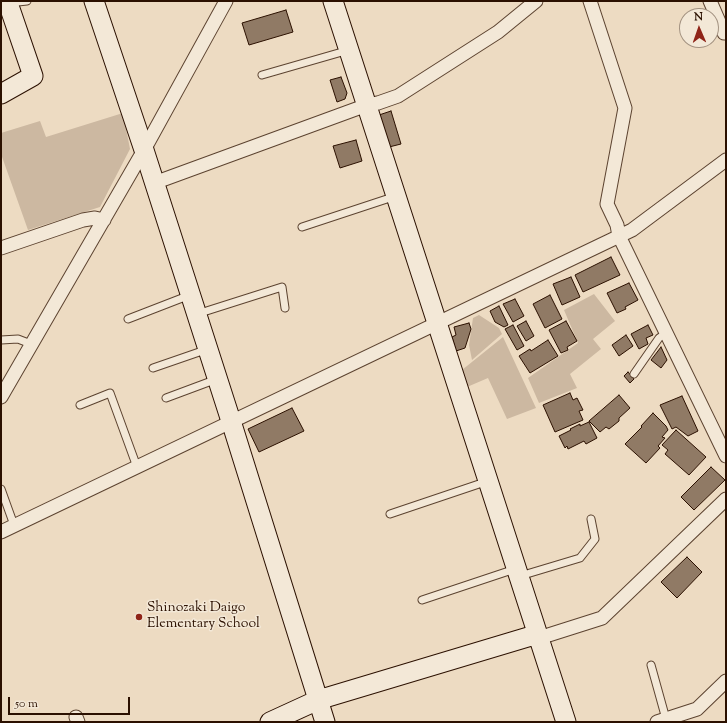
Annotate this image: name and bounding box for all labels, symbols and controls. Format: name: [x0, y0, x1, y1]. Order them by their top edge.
north arrow: [679, 8, 719, 48]
text: N: [694, 9, 703, 25]
place label: Shinozaki Daigo Elementary School: [147, 601, 260, 634]
marker: Shinozaki Daigo Elementary School: [134, 612, 144, 622]
scale bar: [10, 689, 132, 715]
text: 50 m: [15, 695, 38, 713]

